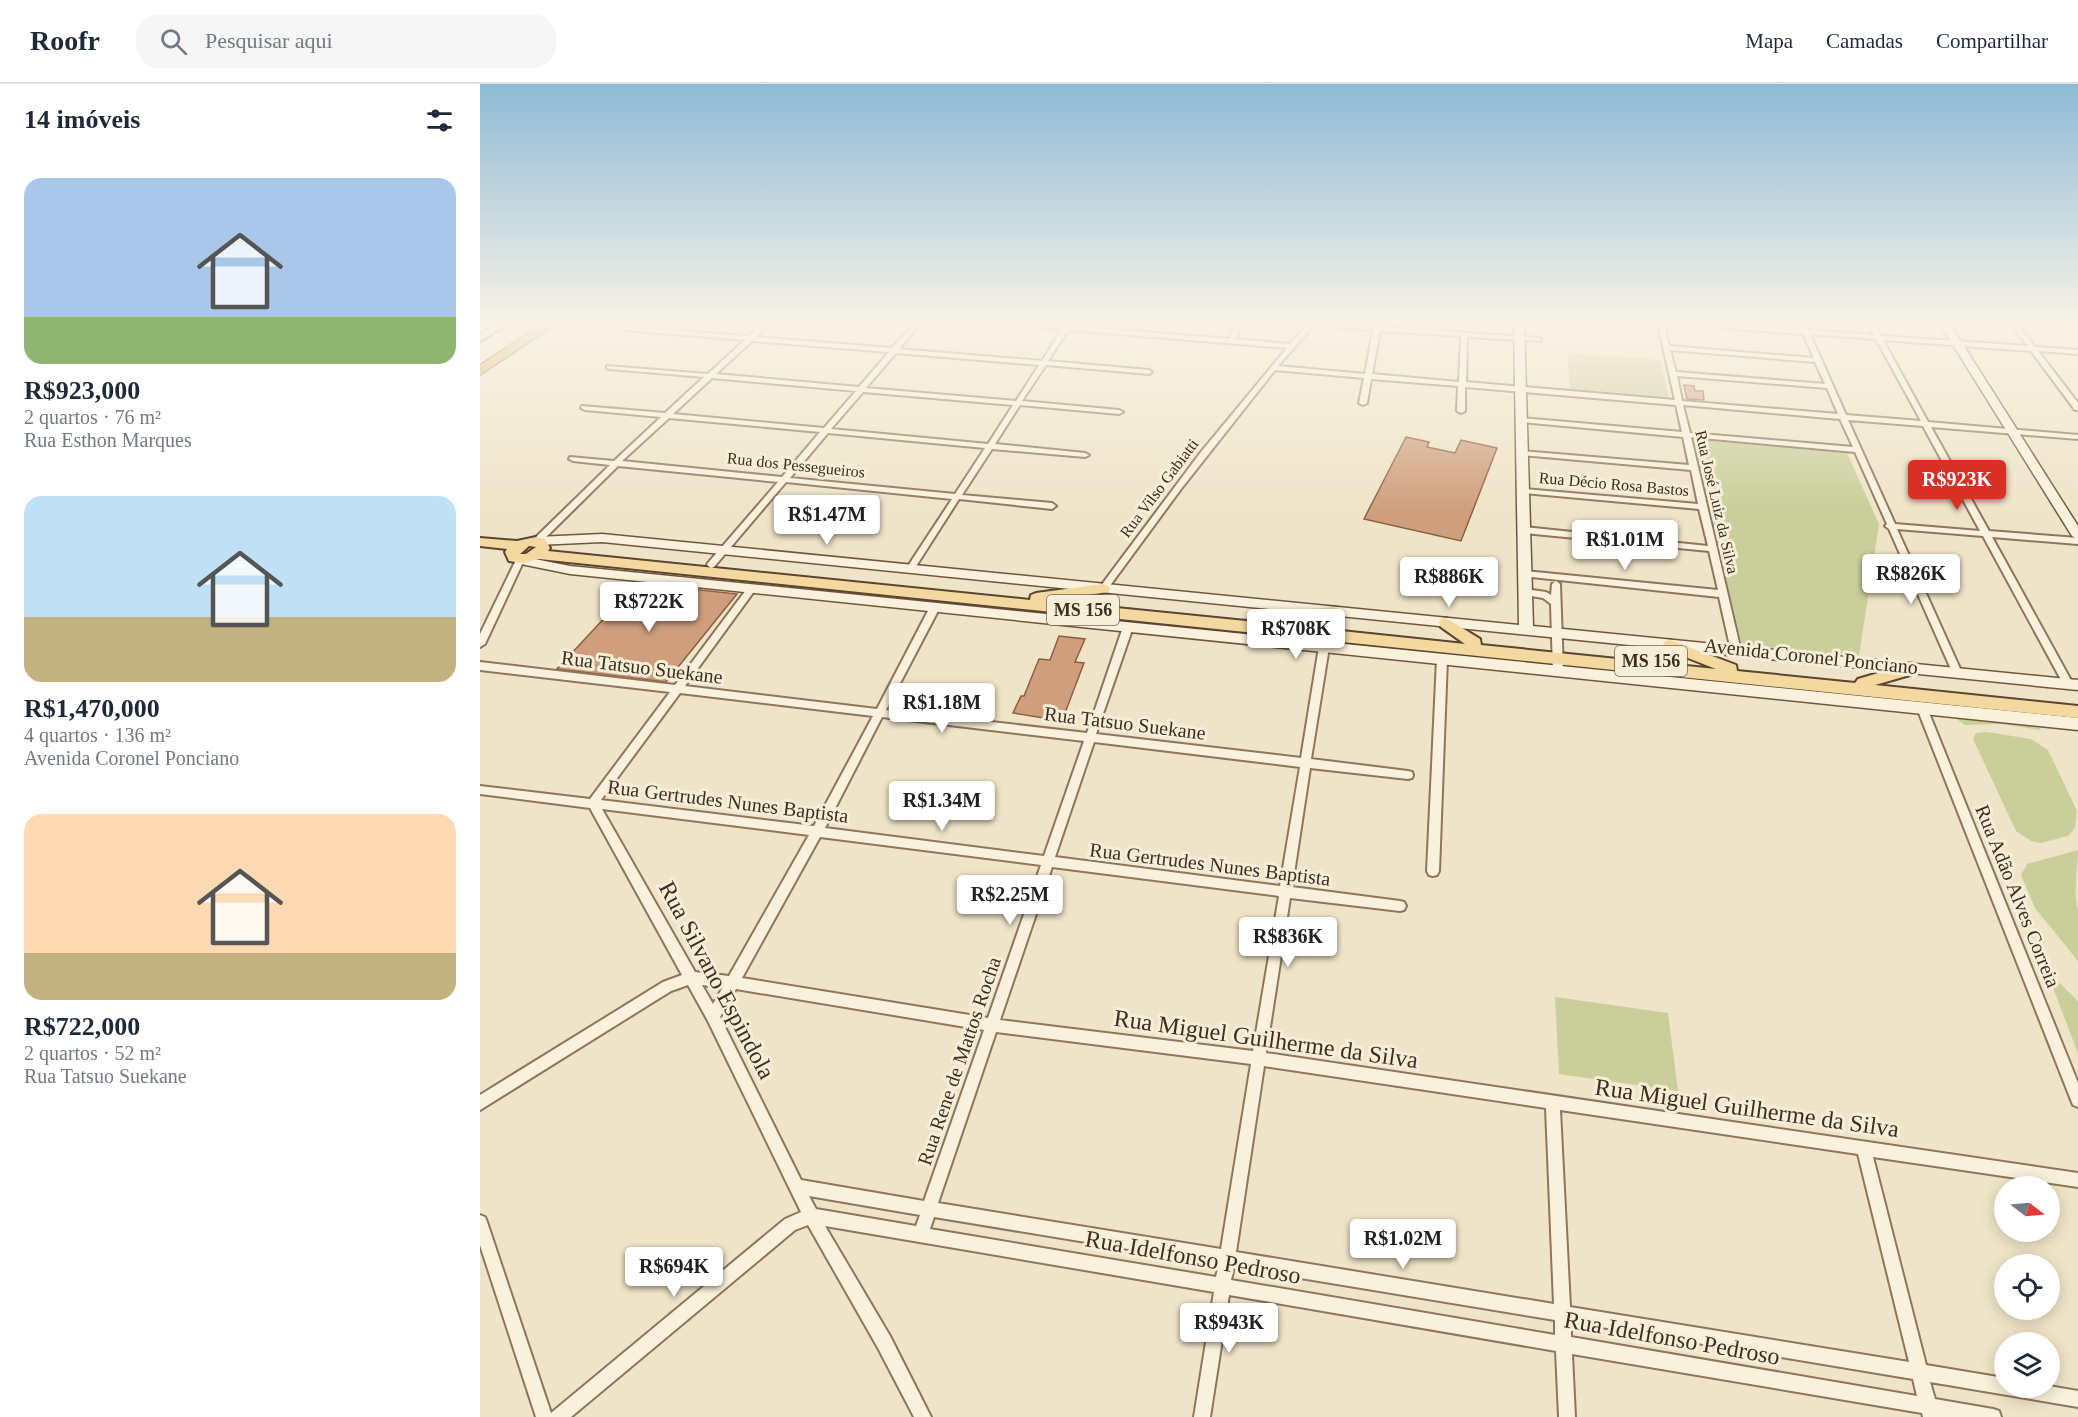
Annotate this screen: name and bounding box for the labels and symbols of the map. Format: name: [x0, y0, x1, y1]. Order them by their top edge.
street label: Rua José Luiz da Silva: [1692, 429, 1742, 575]
street label: Rua Vilso Gabiatti: [1116, 435, 1202, 541]
street label: Rua dos Pessegueiros: [726, 449, 866, 482]
pin: R$923K: [1908, 460, 2006, 511]
street label: Rua Décio Rosa Bastos: [1538, 469, 1690, 499]
pin: R$1.47M: [772, 495, 882, 546]
pin: R$1.01M: [1570, 520, 1680, 571]
pin: R$826K: [1862, 554, 1960, 605]
pin: R$886K: [1400, 557, 1498, 608]
pin: R$722K: [600, 582, 698, 633]
road number: MS 156: [1047, 595, 1119, 625]
pin: R$708K: [1247, 609, 1345, 660]
street label: Avenida Coronel Ponciano: [1703, 634, 1919, 678]
street label: Rua Tatsuo Suekane: [560, 646, 724, 688]
road number: MS 156: [1615, 646, 1687, 676]
pin: R$1.18M: [887, 683, 997, 734]
street label: Rua Tatsuo Suekane: [1043, 702, 1207, 744]
street label: Rua Gertrudes Nunes Baptista: [606, 775, 850, 828]
pin: R$1.34M: [887, 781, 997, 832]
street label: Rua Adão Alves Correia: [1971, 801, 2065, 991]
street label: Rua Gertrudes Nunes Baptista: [1088, 838, 1332, 891]
pin: R$2.25M: [955, 875, 1065, 926]
street label: Rua Silvano Espindola: [654, 877, 780, 1084]
pin: R$836K: [1239, 917, 1337, 968]
street label: Rua Rene de Mattos Rocha: [913, 954, 1005, 1168]
street label: Rua Miguel Guilherme da Silva: [1112, 1005, 1420, 1073]
street label: Rua Miguel Guilherme da Silva: [1593, 1074, 1901, 1142]
north arrow: [1994, 1176, 2060, 1242]
pin: R$1.02M: [1348, 1219, 1458, 1270]
street label: Rua Idelfonso Pedroso: [1083, 1225, 1303, 1289]
pin: R$694K: [625, 1247, 723, 1298]
pin: R$943K: [1180, 1303, 1278, 1354]
street label: Rua Idelfonso Pedroso: [1562, 1306, 1782, 1370]

